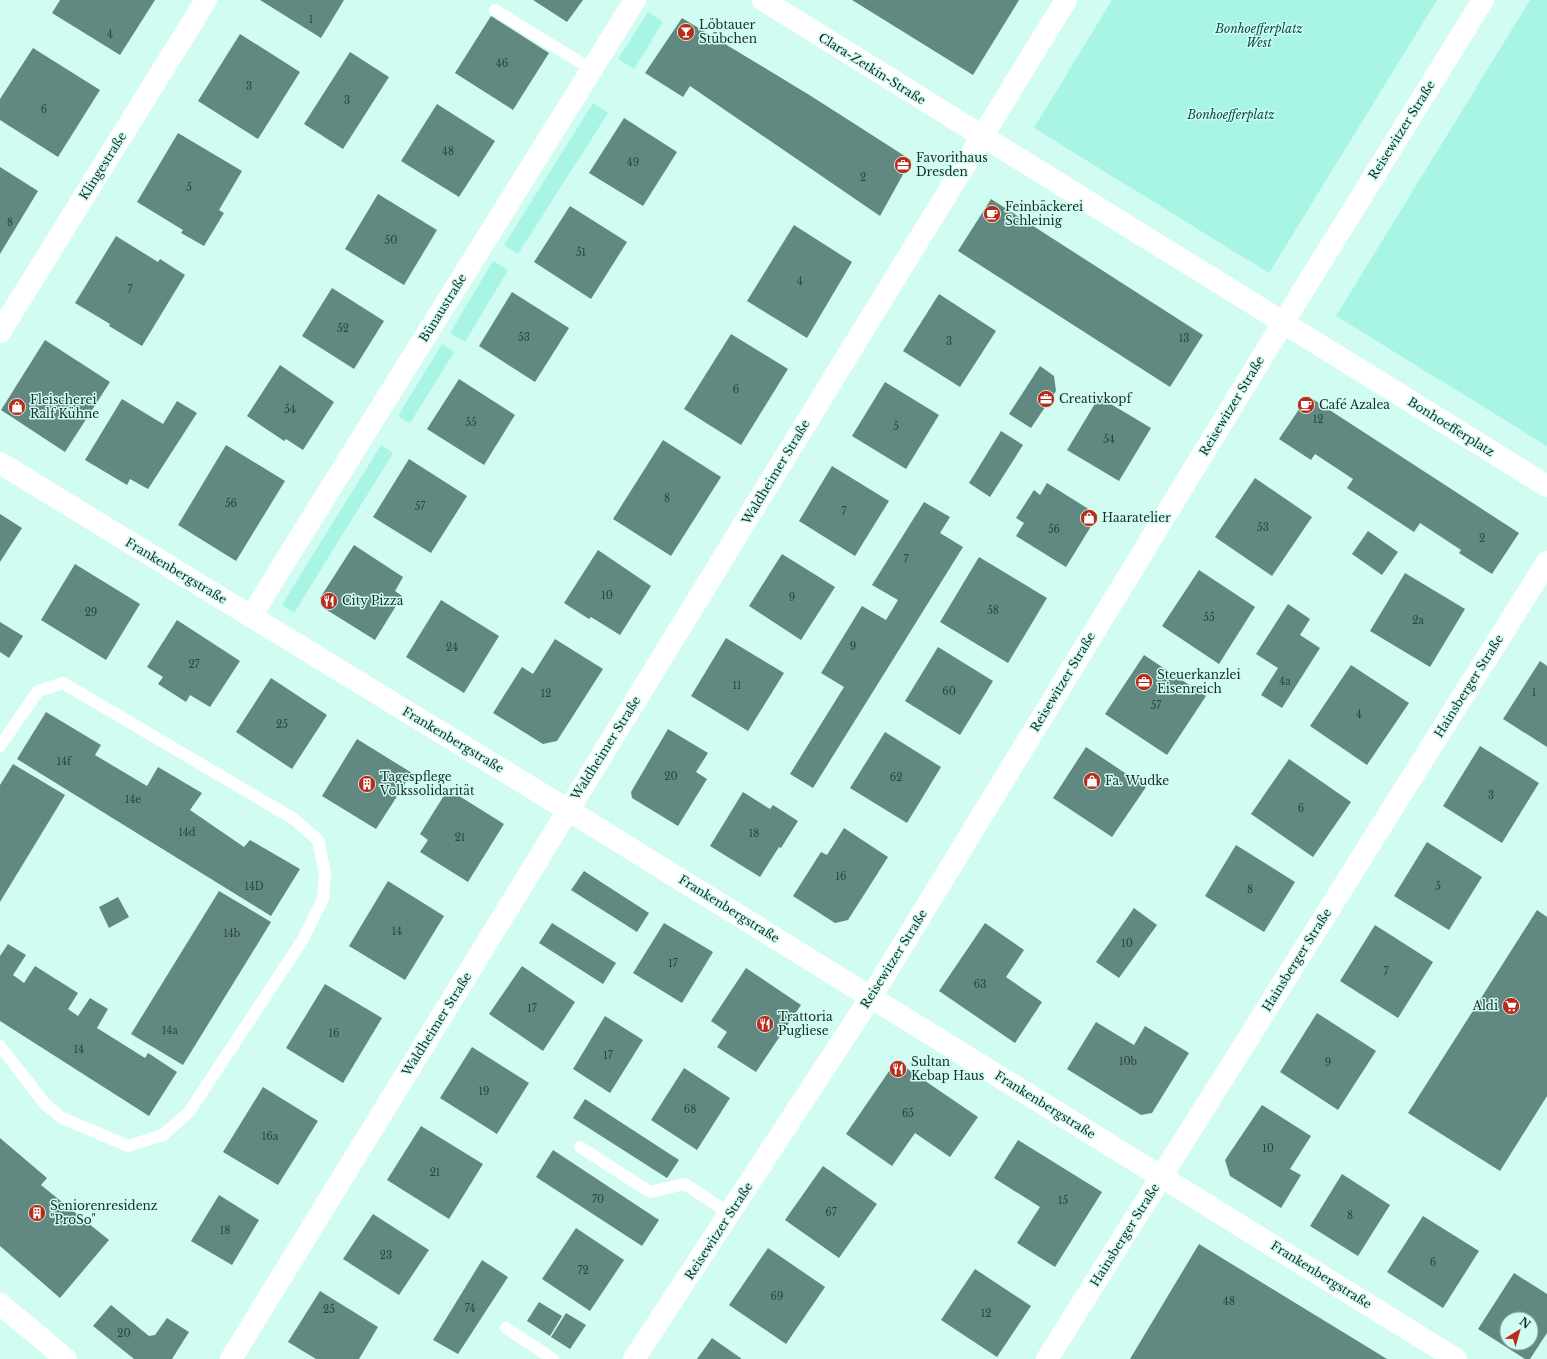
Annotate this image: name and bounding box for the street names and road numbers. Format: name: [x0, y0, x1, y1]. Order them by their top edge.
street label: Clara-Zetkin-Straße: [816, 29, 929, 108]
street label: Reisewitzer Straße: [1365, 78, 1438, 182]
street label: Klingestraße: [76, 129, 129, 202]
street label: Bünaustraße: [416, 271, 470, 345]
street label: Reisewitzer Straße: [1196, 353, 1267, 458]
street label: Bonhoefferplatz: [1405, 394, 1498, 459]
street label: Waldheimer Straße: [738, 417, 813, 528]
street label: Frankenbergstraße: [123, 534, 230, 607]
street label: Reisewitzer Straße: [1027, 629, 1098, 734]
street label: Hainsberger Straße: [1431, 631, 1506, 740]
street label: Waldheimer Straße: [567, 693, 644, 803]
street label: Frankenbergstraße: [400, 703, 507, 776]
street label: Frankenbergstraße: [676, 872, 782, 946]
street label: Hainsberger Straße: [1259, 905, 1334, 1014]
street label: Reisewitzer Straße: [857, 907, 930, 1011]
street label: Waldheimer Straße: [398, 969, 475, 1079]
street label: Frankenbergstraße: [992, 1068, 1098, 1142]
street label: Reisewitzer Straße: [681, 1179, 756, 1282]
street label: Hainsberger Straße: [1087, 1180, 1162, 1289]
street label: Frankenbergstraße: [1268, 1238, 1374, 1312]

